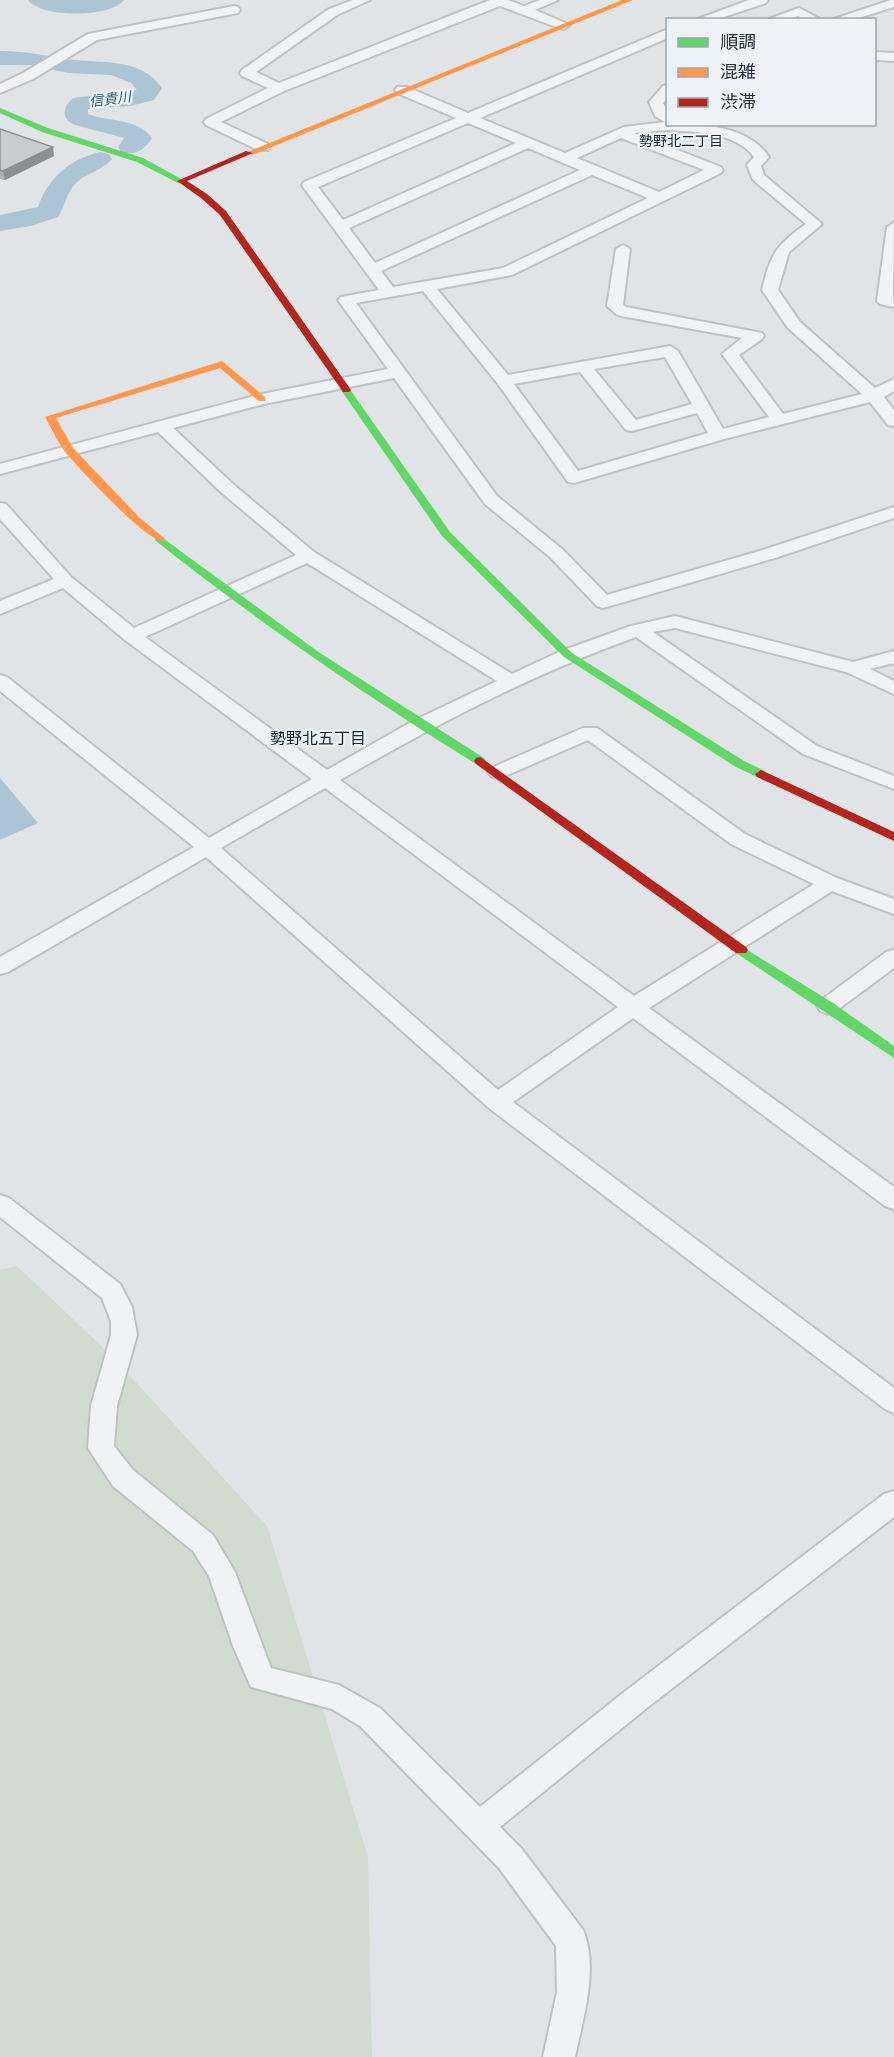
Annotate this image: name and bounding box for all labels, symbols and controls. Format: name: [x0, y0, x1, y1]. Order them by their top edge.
legend: [666, 18, 876, 126]
text: 順調: [720, 31, 756, 53]
text: 混雑: [720, 61, 756, 83]
water label: 信貴川: [88, 88, 134, 110]
text: 渋滞: [720, 91, 756, 113]
district label: 勢野北二丁目: [639, 133, 723, 150]
district label: 勢野北五丁目: [270, 729, 366, 748]

